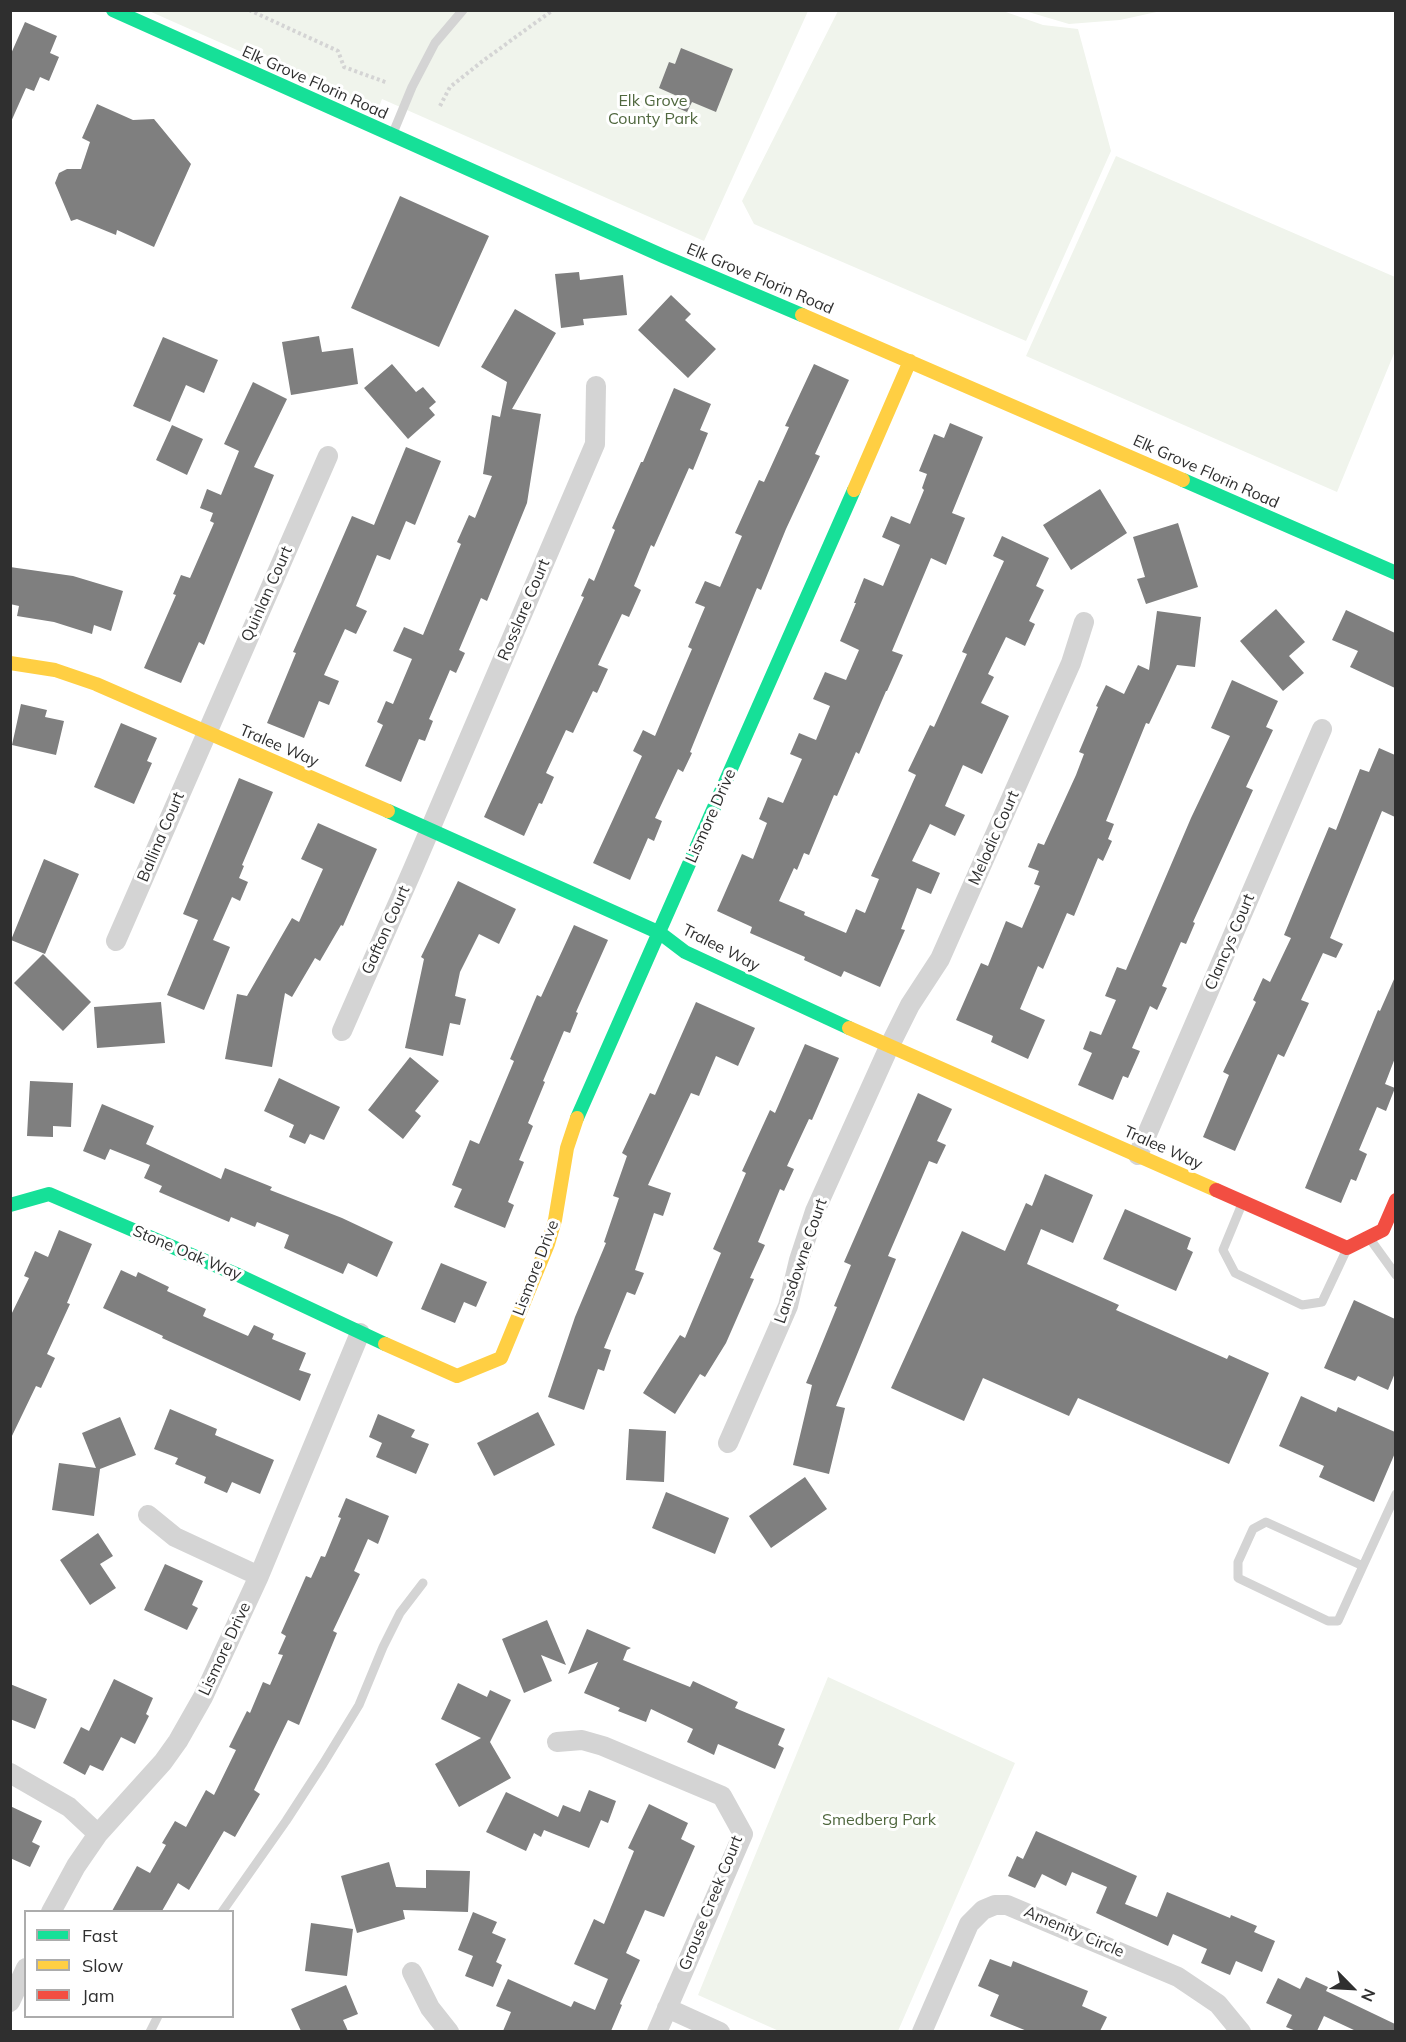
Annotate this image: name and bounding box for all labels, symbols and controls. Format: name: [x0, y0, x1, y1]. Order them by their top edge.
street label: Elk Grove Florin Road: [239, 42, 391, 124]
park label: Elk Grove County Park: [608, 91, 698, 129]
street label: Elk Grove Florin Road: [684, 239, 836, 319]
street label: Elk Grove Florin Road: [1130, 431, 1282, 513]
street label: Quinlan Court: [237, 543, 297, 645]
street label: Rosslare Court: [494, 556, 554, 664]
street label: Tralee Way: [237, 721, 321, 771]
street label: Lismore Drive: [682, 766, 740, 866]
street label: Melodic Court: [965, 788, 1023, 888]
street label: Ballina Court: [133, 789, 189, 885]
street label: Gafton Court: [358, 883, 414, 977]
street label: Clancys Court: [1201, 891, 1259, 993]
street label: Tralee Way: [679, 920, 763, 976]
street label: Tralee Way: [1121, 1122, 1205, 1174]
street label: Lansdowne Court: [771, 1196, 831, 1326]
street label: Lismore Drive: [509, 1217, 563, 1319]
street label: Stone Oak Way: [130, 1221, 244, 1285]
street label: Lismore Drive: [195, 1599, 255, 1699]
park label: Smedberg Park: [822, 1810, 936, 1830]
street label: Grouse Creek Court: [675, 1833, 747, 1973]
street label: Amenity Circle: [1021, 1902, 1127, 1962]
legend: [24, 1910, 234, 2018]
text: Fast: [82, 1924, 118, 1947]
text: Slow: [82, 1954, 123, 1977]
north arrow: [1322, 1958, 1382, 2018]
text: Jam: [82, 1984, 115, 2007]
text: N: [1357, 1986, 1380, 2005]

